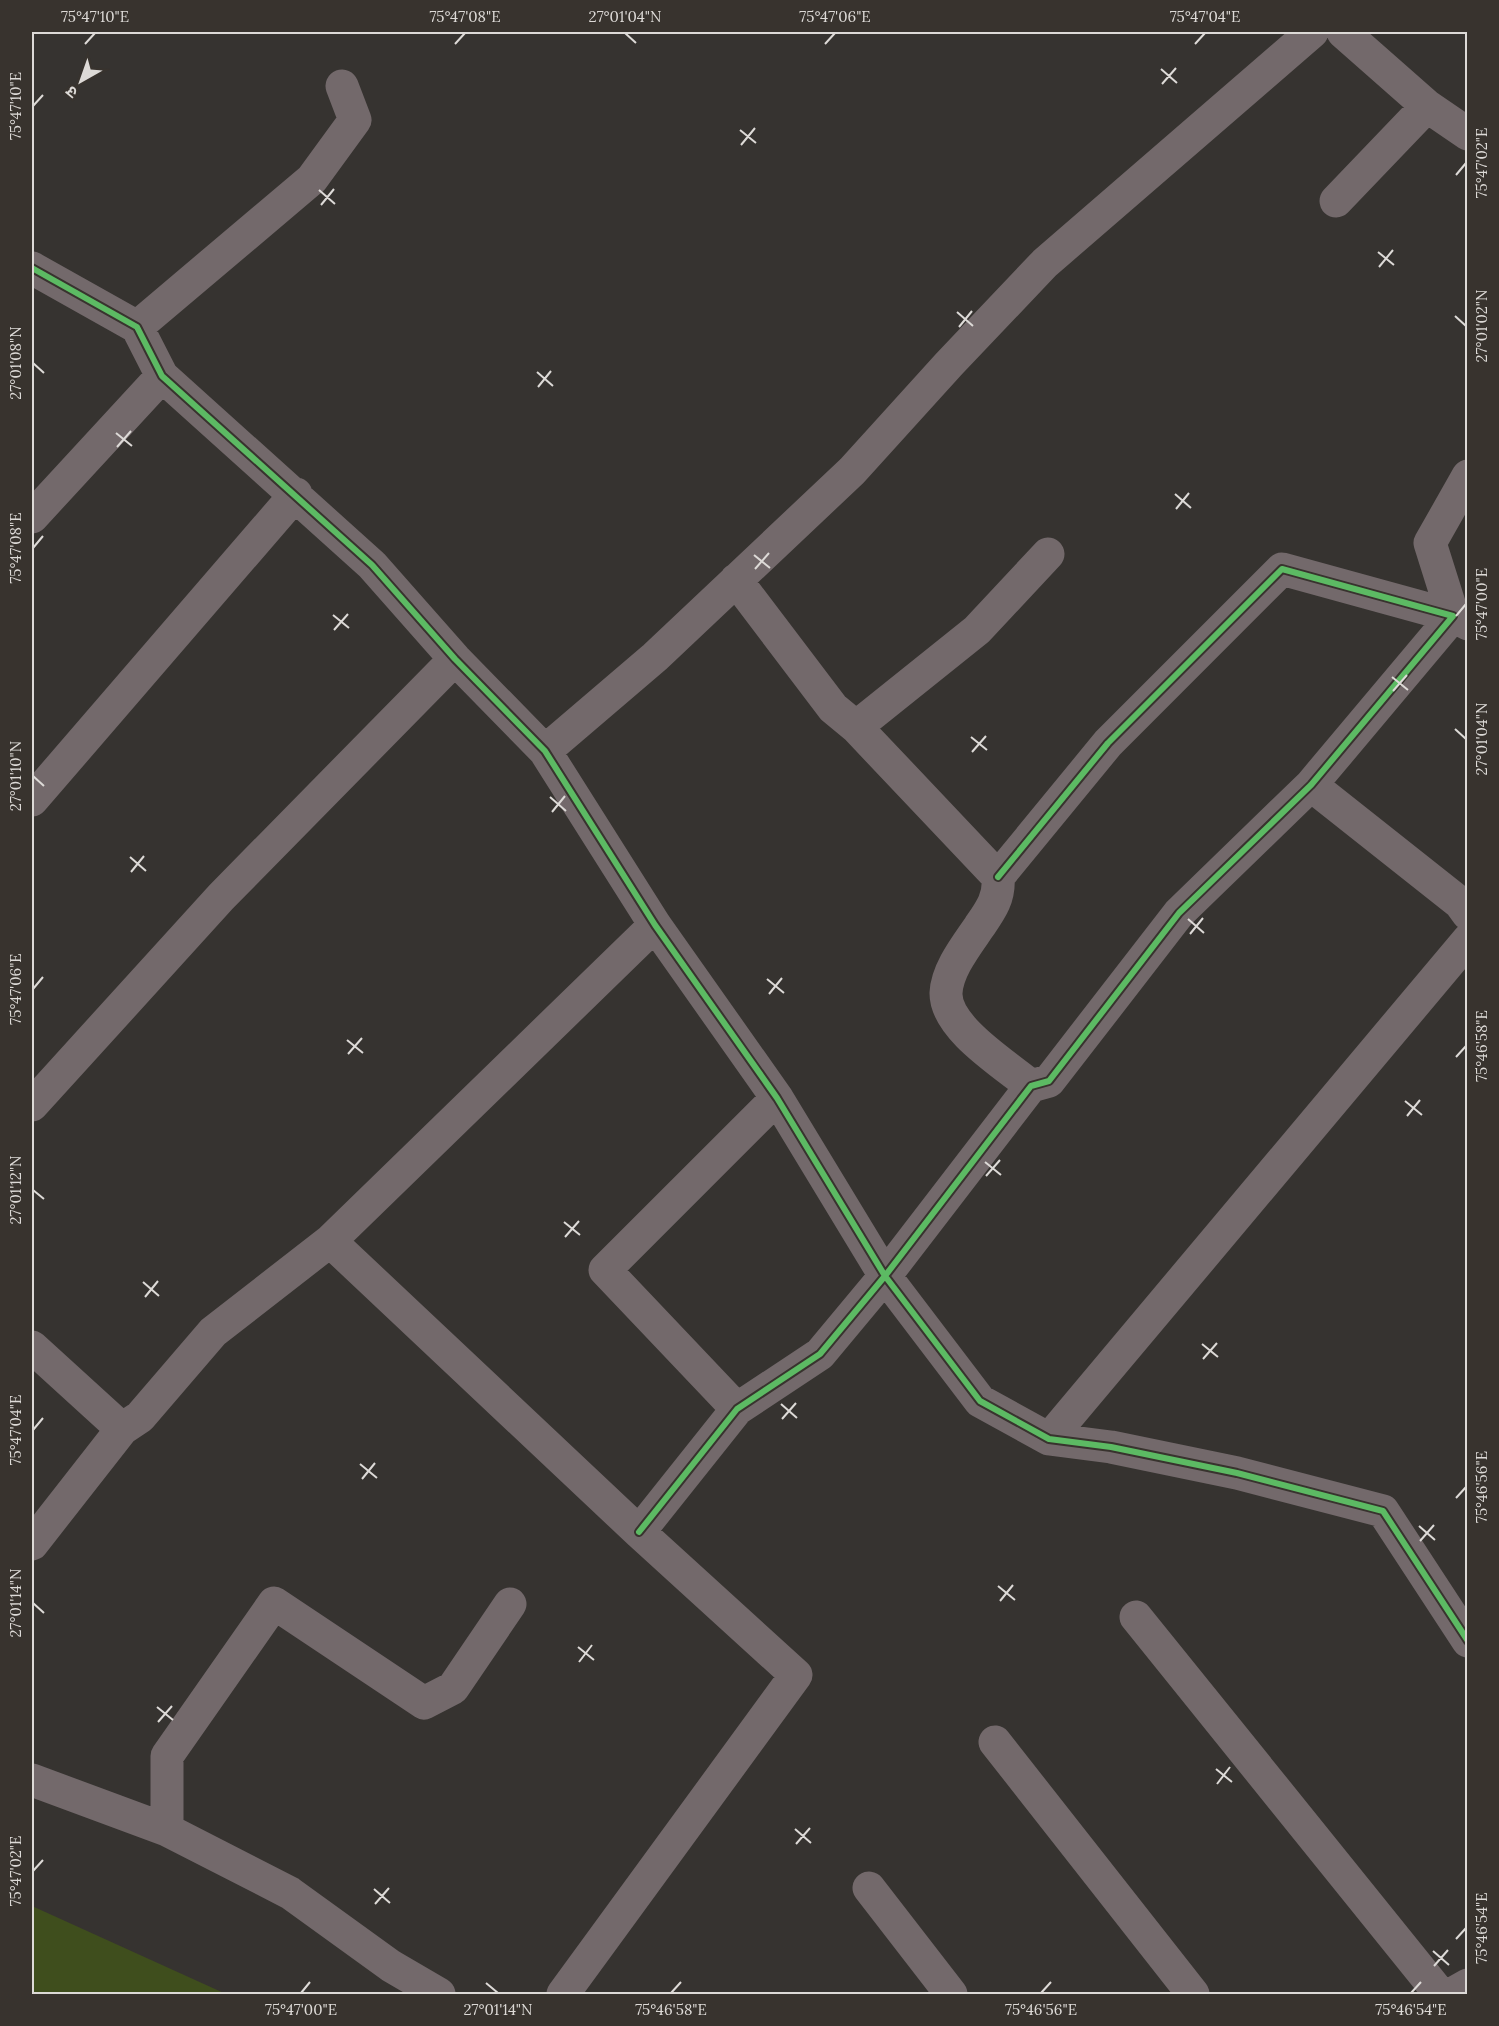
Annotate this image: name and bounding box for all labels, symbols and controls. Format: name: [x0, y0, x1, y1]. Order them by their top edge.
text: 75°47'10"E: [61, 7, 129, 26]
text: 75°47'08"E: [429, 7, 501, 26]
text: 27°01'04"N: [589, 7, 661, 26]
text: 75°47'06"E: [799, 7, 871, 26]
text: 75°47'04"E: [1170, 7, 1240, 26]
north arrow: [51, 51, 111, 111]
text: 75°47'10"E: [6, 72, 25, 140]
text: उ: [61, 81, 81, 103]
text: 75°47'02"E: [1472, 128, 1491, 198]
text: 27°01'02"N: [1472, 290, 1491, 362]
text: 27°01'08"N: [6, 326, 25, 400]
text: 75°47'08"E: [6, 512, 25, 584]
text: 75°47'00"E: [1472, 568, 1491, 640]
text: 27°01'04"N: [1472, 703, 1491, 775]
text: 27°01'10"N: [6, 741, 25, 811]
text: 75°47'06"E: [6, 953, 25, 1025]
text: 75°46'58"E: [1472, 1010, 1491, 1082]
text: 27°01'12"N: [6, 1155, 25, 1225]
text: 75°47'04"E: [6, 1395, 25, 1465]
text: 75°46'56"E: [1472, 1451, 1491, 1523]
text: 27°01'14"N: [6, 1569, 25, 1637]
text: 75°47'02"E: [6, 1836, 25, 1906]
text: 75°46'54"E: [1472, 1892, 1491, 1964]
text: 75°47'00"E: [265, 2000, 337, 2019]
text: 27°01'14"N: [464, 2000, 532, 2019]
text: 75°46'58"E: [635, 2000, 707, 2019]
text: 75°46'56"E: [1005, 2000, 1077, 2019]
text: 75°46'54"E: [1375, 2000, 1447, 2019]

